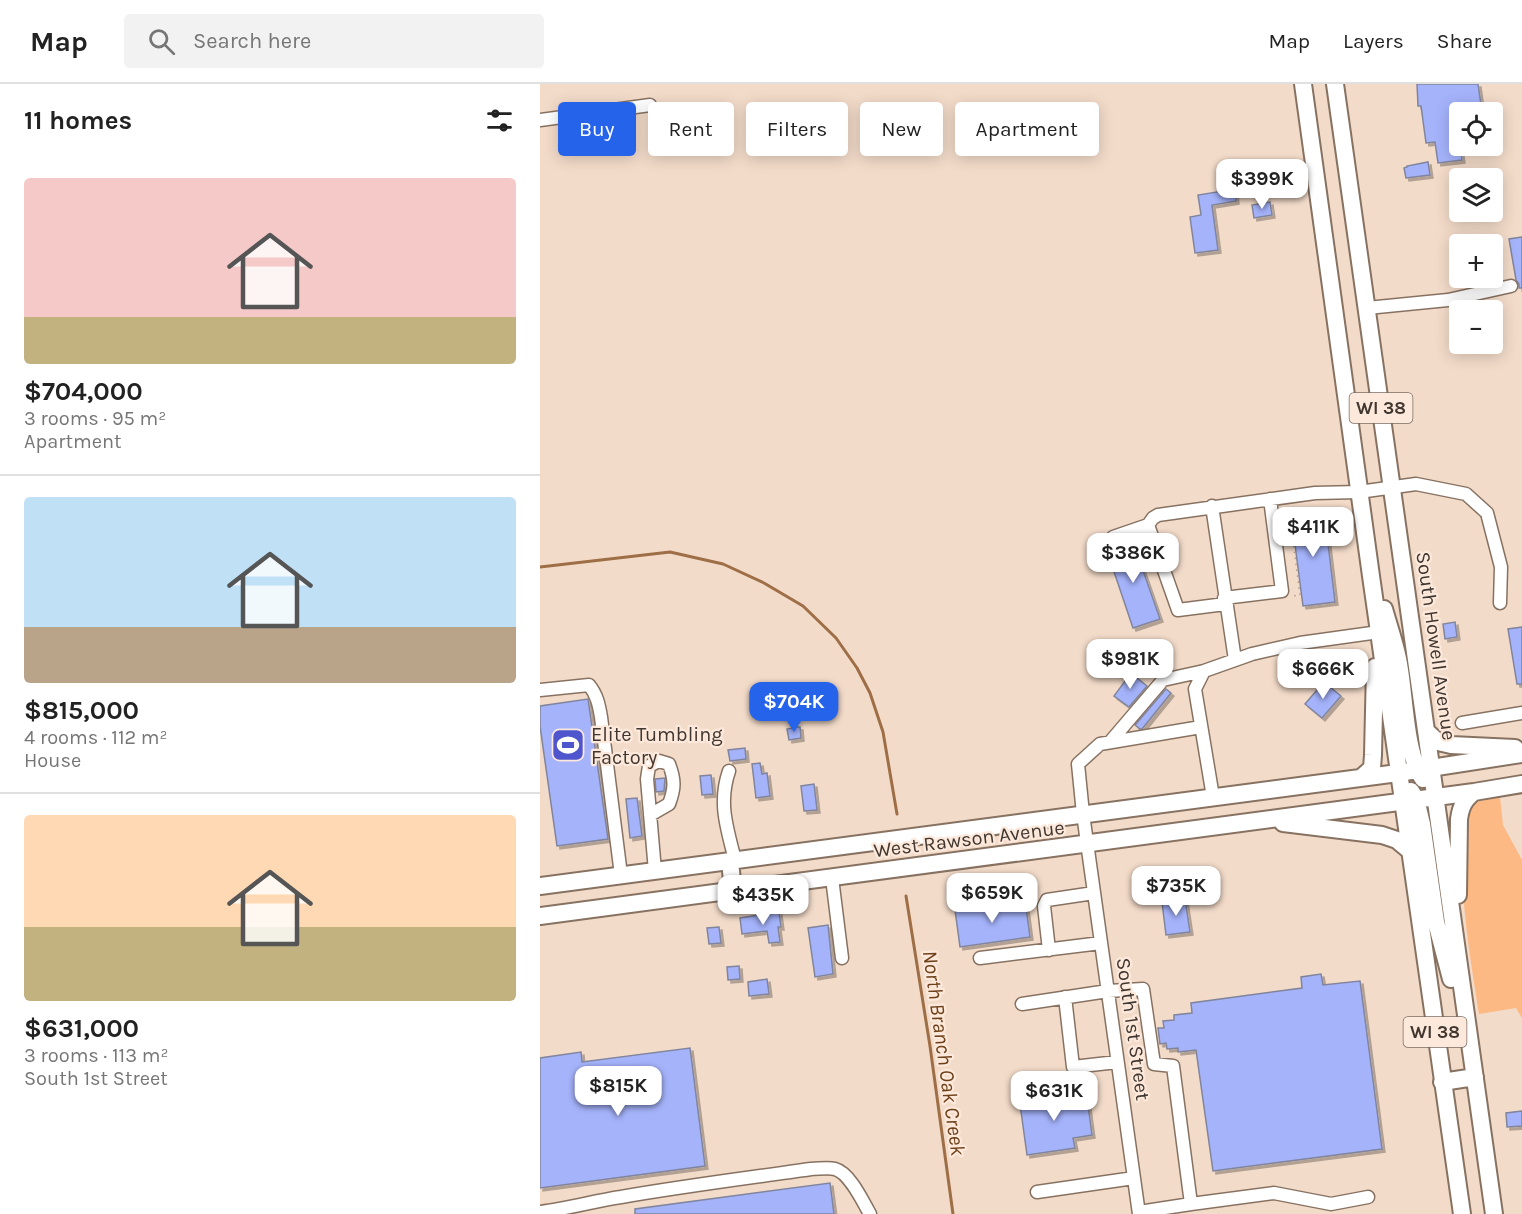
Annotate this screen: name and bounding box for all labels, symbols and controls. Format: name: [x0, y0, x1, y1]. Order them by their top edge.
search box: [124, 14, 544, 68]
text: Map: [30, 25, 88, 58]
icon: search: [145, 25, 178, 58]
text: Search here: [193, 28, 311, 54]
text: Map: [1268, 29, 1310, 53]
text: Layers: [1343, 29, 1404, 53]
text: Share: [1437, 29, 1492, 53]
chip: Buy: [558, 102, 636, 156]
chip: Rent: [648, 102, 734, 156]
chip: Filters: [746, 102, 848, 156]
chip: New: [860, 102, 943, 156]
chip: Apartment: [955, 102, 1099, 156]
map controls: [1449, 102, 1503, 354]
button: locate: [1449, 102, 1503, 156]
icon: filters: [483, 104, 516, 137]
text: 11 homes: [24, 105, 132, 136]
pin: $399K: [1220, 159, 1304, 210]
text: $399K: [1230, 167, 1294, 190]
button: layers: [1449, 168, 1503, 222]
icon: home: [216, 217, 324, 325]
button: +: [1449, 234, 1503, 288]
button: −: [1449, 300, 1503, 354]
text: $704,000: [24, 376, 143, 407]
road number: WI 38: [1350, 393, 1412, 423]
text: 3 rooms · 95 m²: [24, 407, 166, 430]
text: Apartment: [24, 430, 122, 453]
pin: $411K: [1271, 507, 1355, 558]
text: $411K: [1286, 515, 1340, 538]
pin: $386K: [1091, 533, 1175, 584]
icon: home: [216, 536, 324, 644]
text: $386K: [1101, 541, 1165, 564]
street label: South Howell Avenue: [1411, 550, 1461, 742]
pin: $981K: [1088, 639, 1172, 690]
text: $981K: [1100, 647, 1160, 670]
pin: $666K: [1281, 649, 1365, 700]
text: $666K: [1291, 657, 1355, 680]
pin: $704K: [752, 682, 836, 733]
text: $704K: [763, 690, 825, 713]
text: $815,000: [24, 695, 139, 726]
place label: Elite Tumbling Factory: [591, 723, 723, 769]
text: 4 rooms · 112 m²: [24, 726, 168, 749]
sports icon: Elite Tumbling Factory: [550, 727, 586, 763]
text: House: [24, 749, 81, 772]
street label: West Rawson Avenue: [872, 816, 1066, 862]
icon: home: [216, 854, 324, 962]
pin: $735K: [1134, 866, 1218, 917]
pin: $659K: [950, 873, 1034, 924]
text: $735K: [1146, 874, 1206, 897]
pin: $435K: [721, 875, 805, 926]
text: $659K: [961, 881, 1023, 904]
text: $435K: [732, 883, 794, 906]
water label: North Branch Oak Creek: [918, 949, 970, 1157]
street label: South 1st Street: [1112, 956, 1154, 1102]
text: $631,000: [24, 1013, 139, 1044]
road number: WI 38: [1404, 1017, 1466, 1047]
text: 3 rooms · 113 m²: [24, 1044, 168, 1067]
pin: $815K: [576, 1066, 660, 1117]
text: South 1st Street: [24, 1067, 168, 1090]
pin: $631K: [1012, 1071, 1096, 1122]
text: $815K: [589, 1074, 647, 1097]
text: $631K: [1025, 1079, 1083, 1102]

